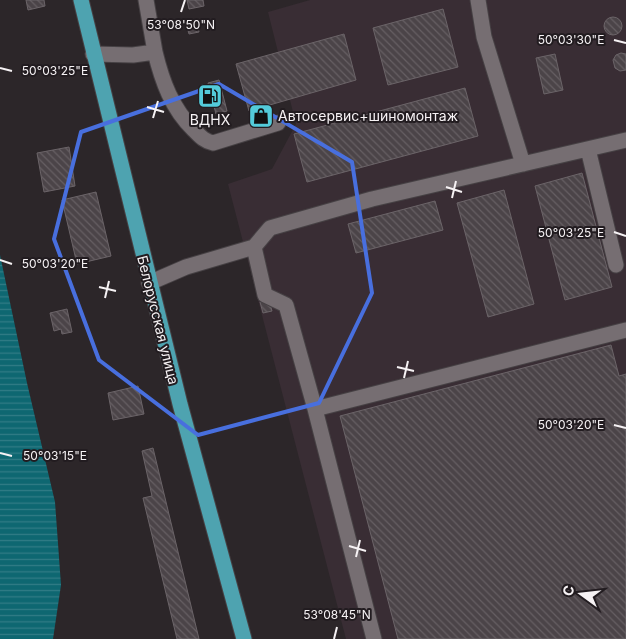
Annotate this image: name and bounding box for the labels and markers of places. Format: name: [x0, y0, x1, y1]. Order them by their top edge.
fuel station icon: ВДНХ: [197, 83, 223, 109]
shop icon: Автосервис+шиномонтаж: [248, 103, 274, 129]
place label: Автосервис+шиномонтаж: [278, 107, 458, 124]
place label: ВДНХ: [190, 111, 231, 128]

